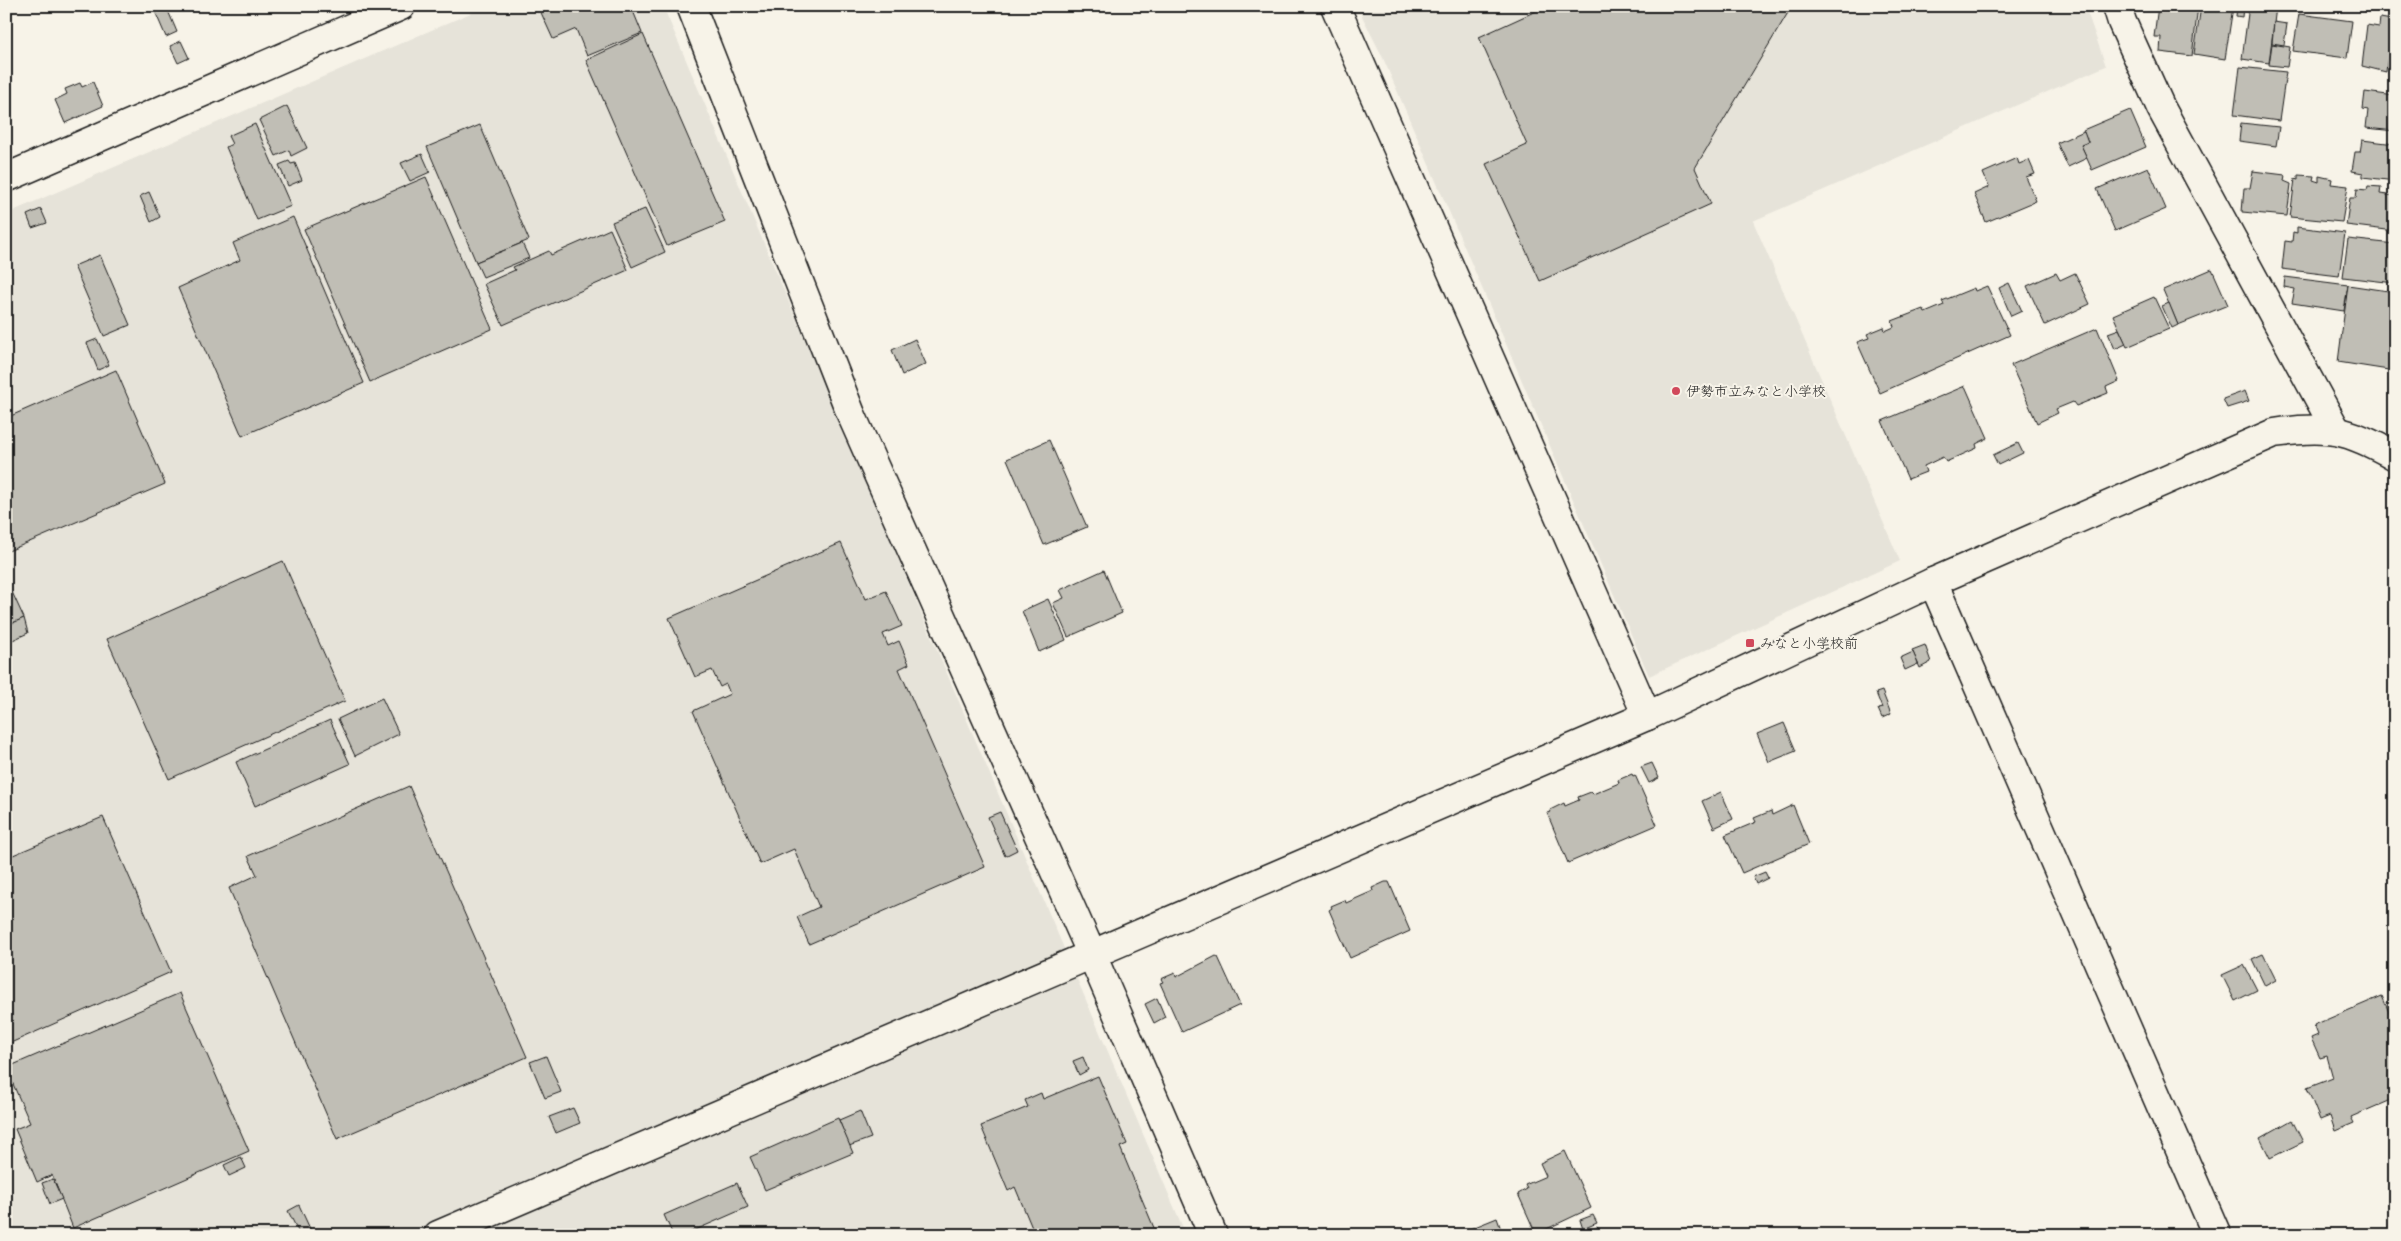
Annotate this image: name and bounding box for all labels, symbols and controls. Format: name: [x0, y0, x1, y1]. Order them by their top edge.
place label: 伊勢市立みなと小学校: [1686, 382, 1826, 400]
marker: 伊勢市立みなと小学校: [1670, 385, 1682, 397]
place label: みなと小学校前: [1760, 634, 1858, 652]
marker: みなと小学校前: [1744, 637, 1756, 649]

